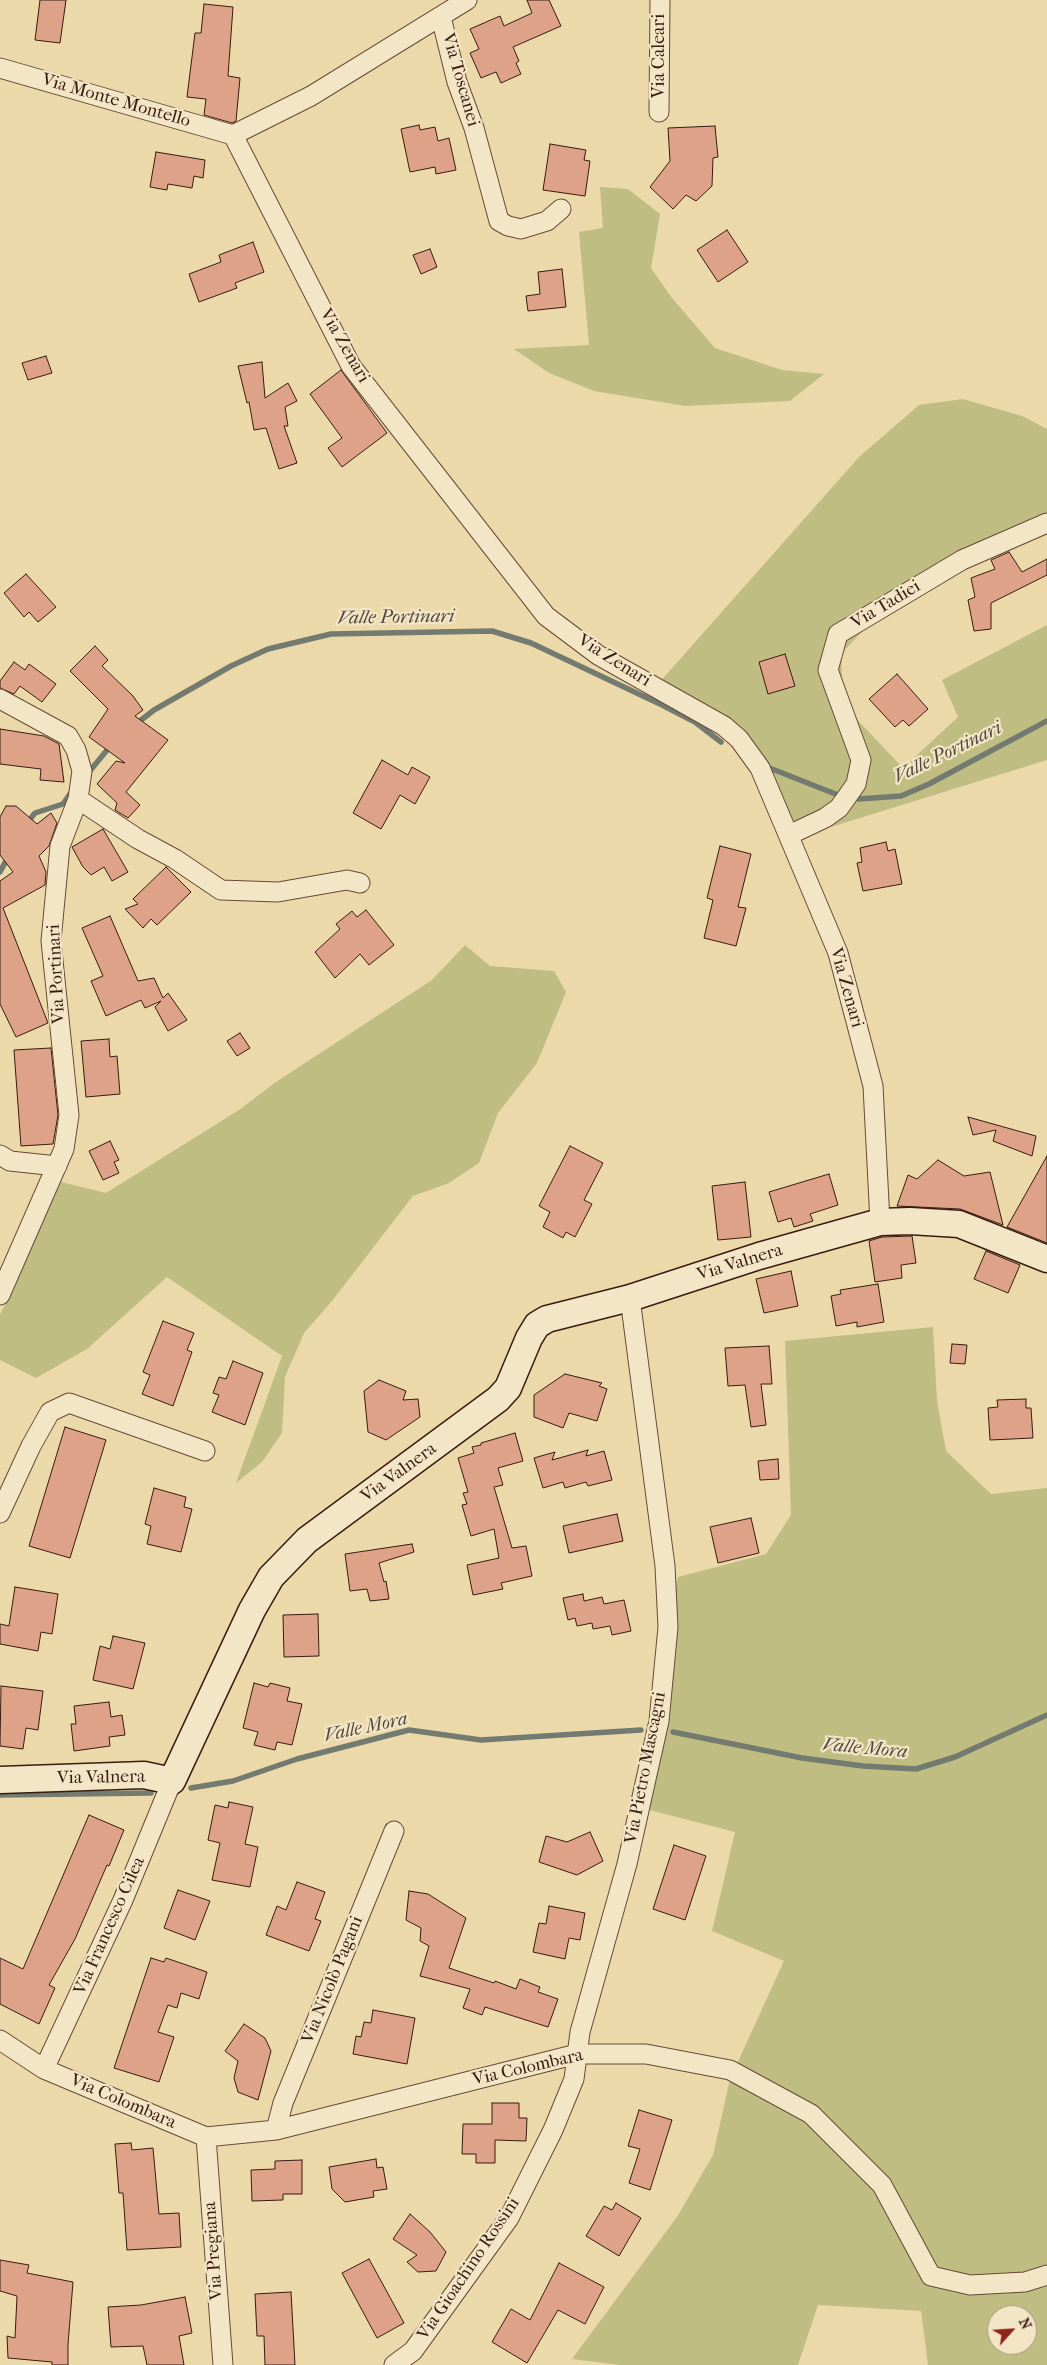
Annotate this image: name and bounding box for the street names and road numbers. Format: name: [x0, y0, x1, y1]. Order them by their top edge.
street label: Via Caleari: [649, 14, 671, 98]
street label: Via Toscanei: [436, 31, 484, 129]
street label: Via Monte Montello: [39, 69, 193, 133]
street label: Via Zenari: [314, 305, 374, 387]
street label: Via Tadiei: [847, 576, 925, 634]
street label: Via Zenari: [574, 630, 654, 692]
street label: Via Portinari: [44, 924, 70, 1024]
street label: Via Zenari: [824, 946, 868, 1030]
street label: Via Valnera: [695, 1240, 785, 1286]
street label: Via Valnera: [357, 1438, 441, 1508]
street label: Via Pietro Mascagni: [621, 1690, 671, 1846]
street label: Via Valnera: [57, 1766, 145, 1790]
street label: Via Francesco Cilea: [70, 1854, 150, 1998]
street label: Via Nicolò Pagani: [298, 1913, 368, 2047]
street label: Via Colombara: [471, 2045, 585, 2091]
street label: Via Colombara: [67, 2070, 179, 2134]
street label: Via Gioachino Rossini: [413, 2194, 525, 2344]
street label: Via Pregiana: [200, 2201, 228, 2301]

